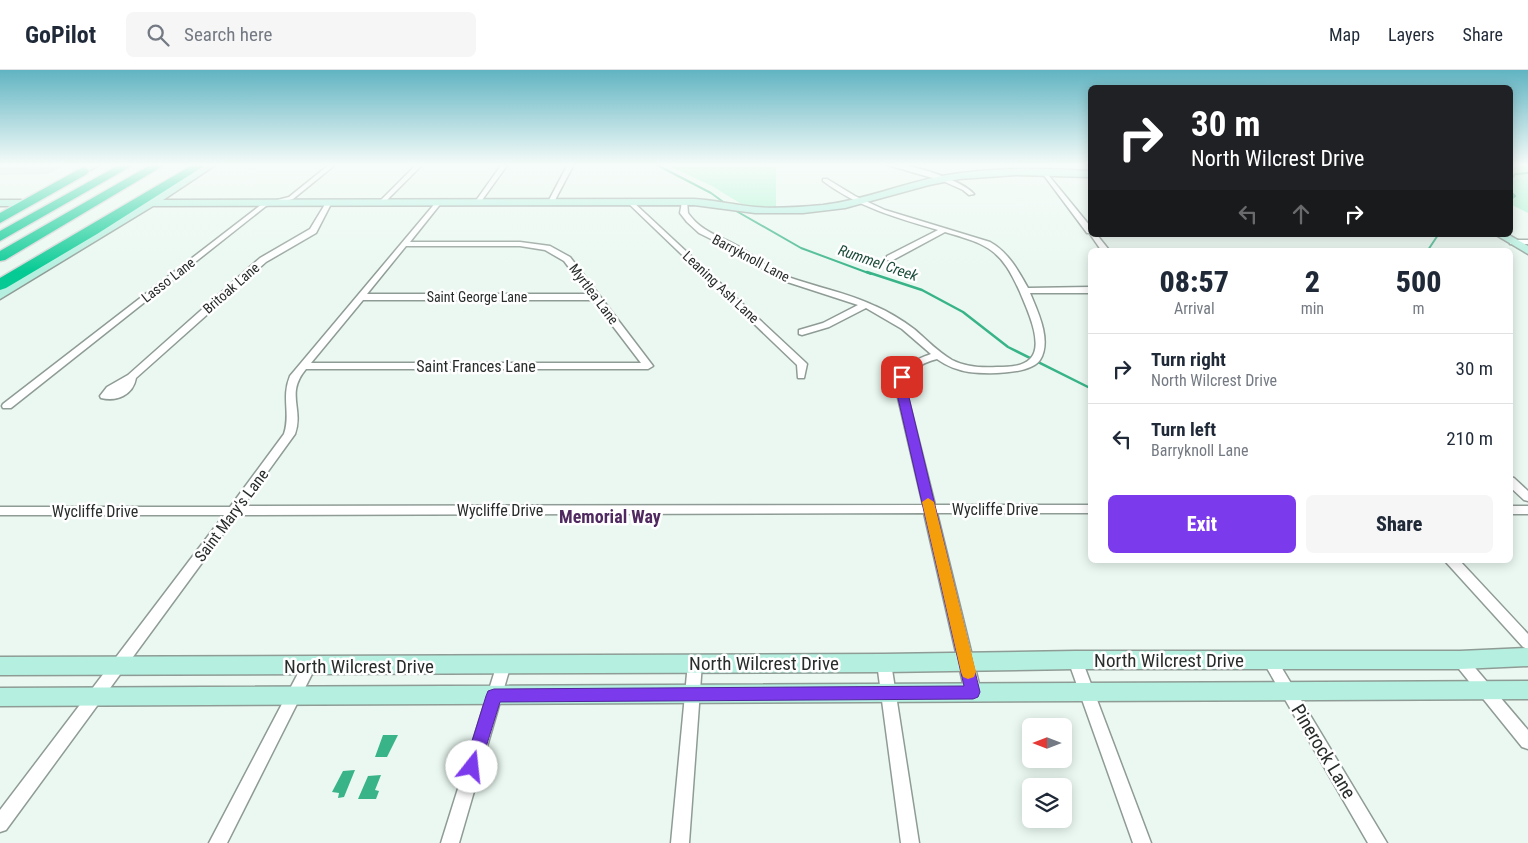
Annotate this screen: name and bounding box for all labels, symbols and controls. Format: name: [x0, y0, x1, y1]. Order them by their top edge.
search box: [126, 12, 476, 57]
text: GoPilot: [25, 21, 96, 49]
icon: search: [144, 21, 172, 49]
text: Search here: [184, 23, 272, 46]
text: Map: [1329, 24, 1360, 45]
text: Layers: [1388, 24, 1435, 45]
text: Share: [1463, 24, 1503, 45]
text: 30 m: [1191, 104, 1260, 145]
icon: right: [1108, 105, 1173, 170]
text: North Wilcrest Drive: [1191, 146, 1364, 171]
icon: left: [1234, 200, 1262, 228]
icon: ahead: [1287, 200, 1315, 228]
icon: right: [1340, 200, 1368, 228]
street label: Barryknoll Lane: [710, 231, 793, 285]
water label: Rummel Creek: [836, 241, 921, 285]
street label: Leaning Ash Lane: [680, 248, 763, 327]
street label: Lasso Lane: [138, 254, 198, 306]
street label: Britoak Lane: [200, 259, 263, 317]
street label: Myrtlea Lane: [566, 261, 622, 328]
text: 08:57: [1160, 264, 1229, 299]
text: 2: [1305, 264, 1320, 299]
text: 500: [1396, 264, 1441, 299]
street label: Saint George Lane: [427, 289, 528, 305]
text: Arrival: [1174, 299, 1215, 318]
text: min: [1301, 299, 1324, 318]
text: m: [1413, 299, 1425, 318]
text: Turn right: [1151, 348, 1226, 371]
icon: right: [1108, 355, 1136, 383]
pin: [881, 356, 923, 398]
street label: Saint Frances Lane: [416, 357, 536, 376]
text: 30 m: [1456, 357, 1493, 380]
icon: arrive: [888, 363, 916, 391]
text: North Wilcrest Drive: [1151, 371, 1277, 390]
text: Turn left: [1151, 418, 1216, 441]
icon: left: [1108, 425, 1136, 453]
text: 210 m: [1446, 427, 1493, 450]
text: Barryknoll Lane: [1151, 441, 1248, 460]
street label: Saint Mary's Lane: [190, 465, 272, 565]
button: Exit: [1108, 495, 1296, 553]
button: Share: [1306, 495, 1493, 553]
street label: Wycliffe Drive: [952, 500, 1038, 519]
street label: Wycliffe Drive: [457, 501, 543, 520]
street label: Wycliffe Drive: [52, 502, 138, 521]
district label: Memorial Way: [559, 506, 661, 527]
street label: North Wilcrest Drive: [1094, 649, 1244, 672]
street label: North Wilcrest Drive: [689, 652, 839, 675]
street label: North Wilcrest Drive: [284, 655, 434, 678]
street label: Pinerock Lane: [1286, 700, 1361, 803]
north arrow: [1022, 718, 1072, 768]
map controls: [1022, 718, 1072, 828]
position arrow: [445, 740, 497, 792]
button: layers: [1022, 778, 1072, 828]

